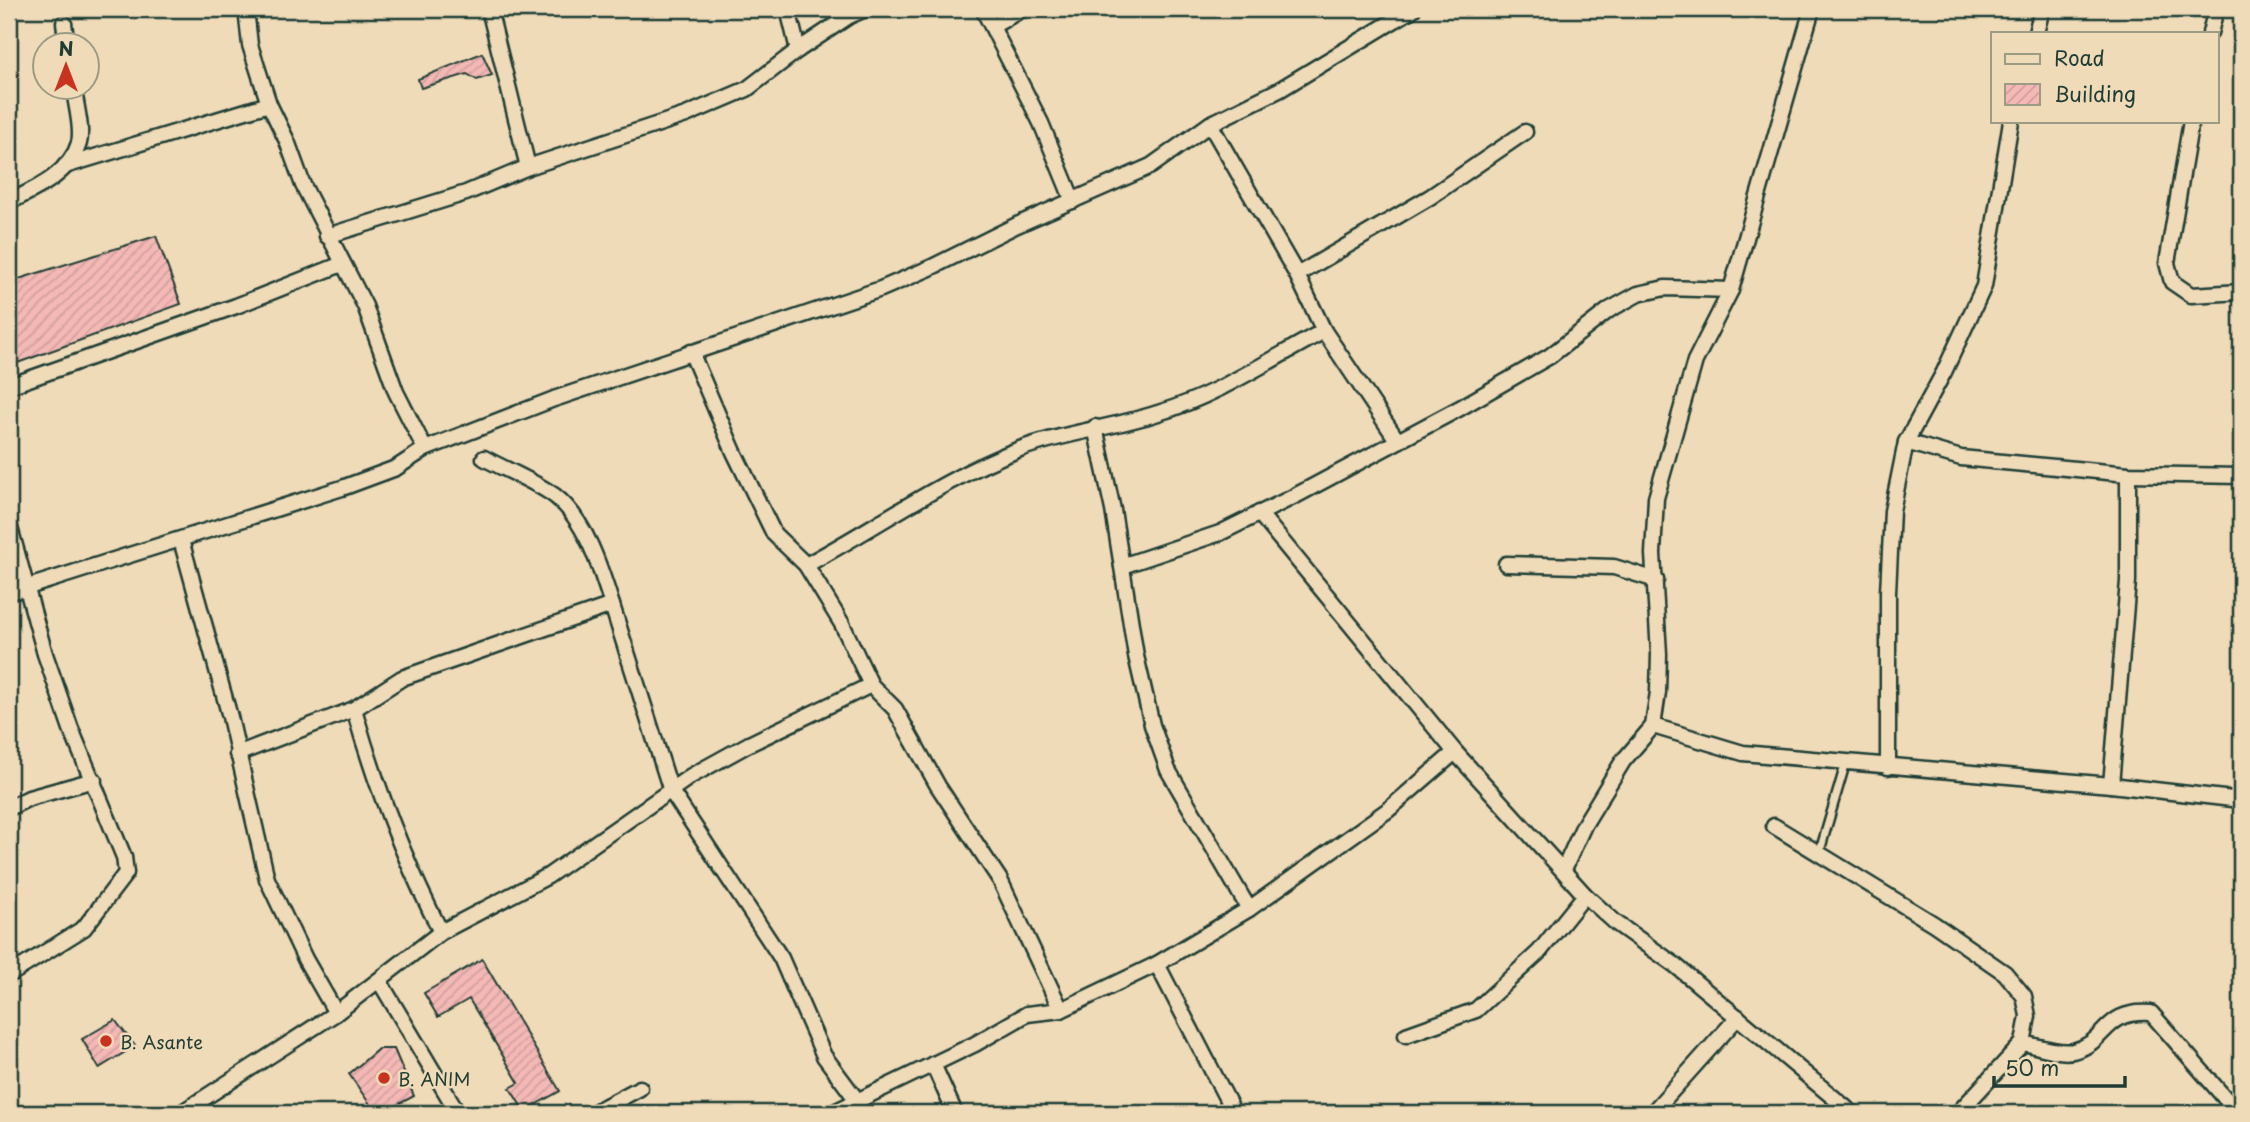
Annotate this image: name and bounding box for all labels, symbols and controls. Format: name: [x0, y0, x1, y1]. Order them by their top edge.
north arrow: [32, 32, 102, 102]
legend: [1991, 32, 2218, 122]
text: N: [58, 34, 74, 62]
text: Road: [2054, 41, 2105, 73]
text: Building: [2054, 77, 2136, 109]
place label: B. Asante: [120, 1028, 203, 1055]
marker: B. Asante: [98, 1033, 114, 1049]
scale bar: [1994, 1045, 2126, 1089]
text: 50 m: [2005, 1051, 2059, 1083]
place label: B. ANIM: [398, 1065, 471, 1092]
marker: B. ANIM: [376, 1070, 392, 1086]

